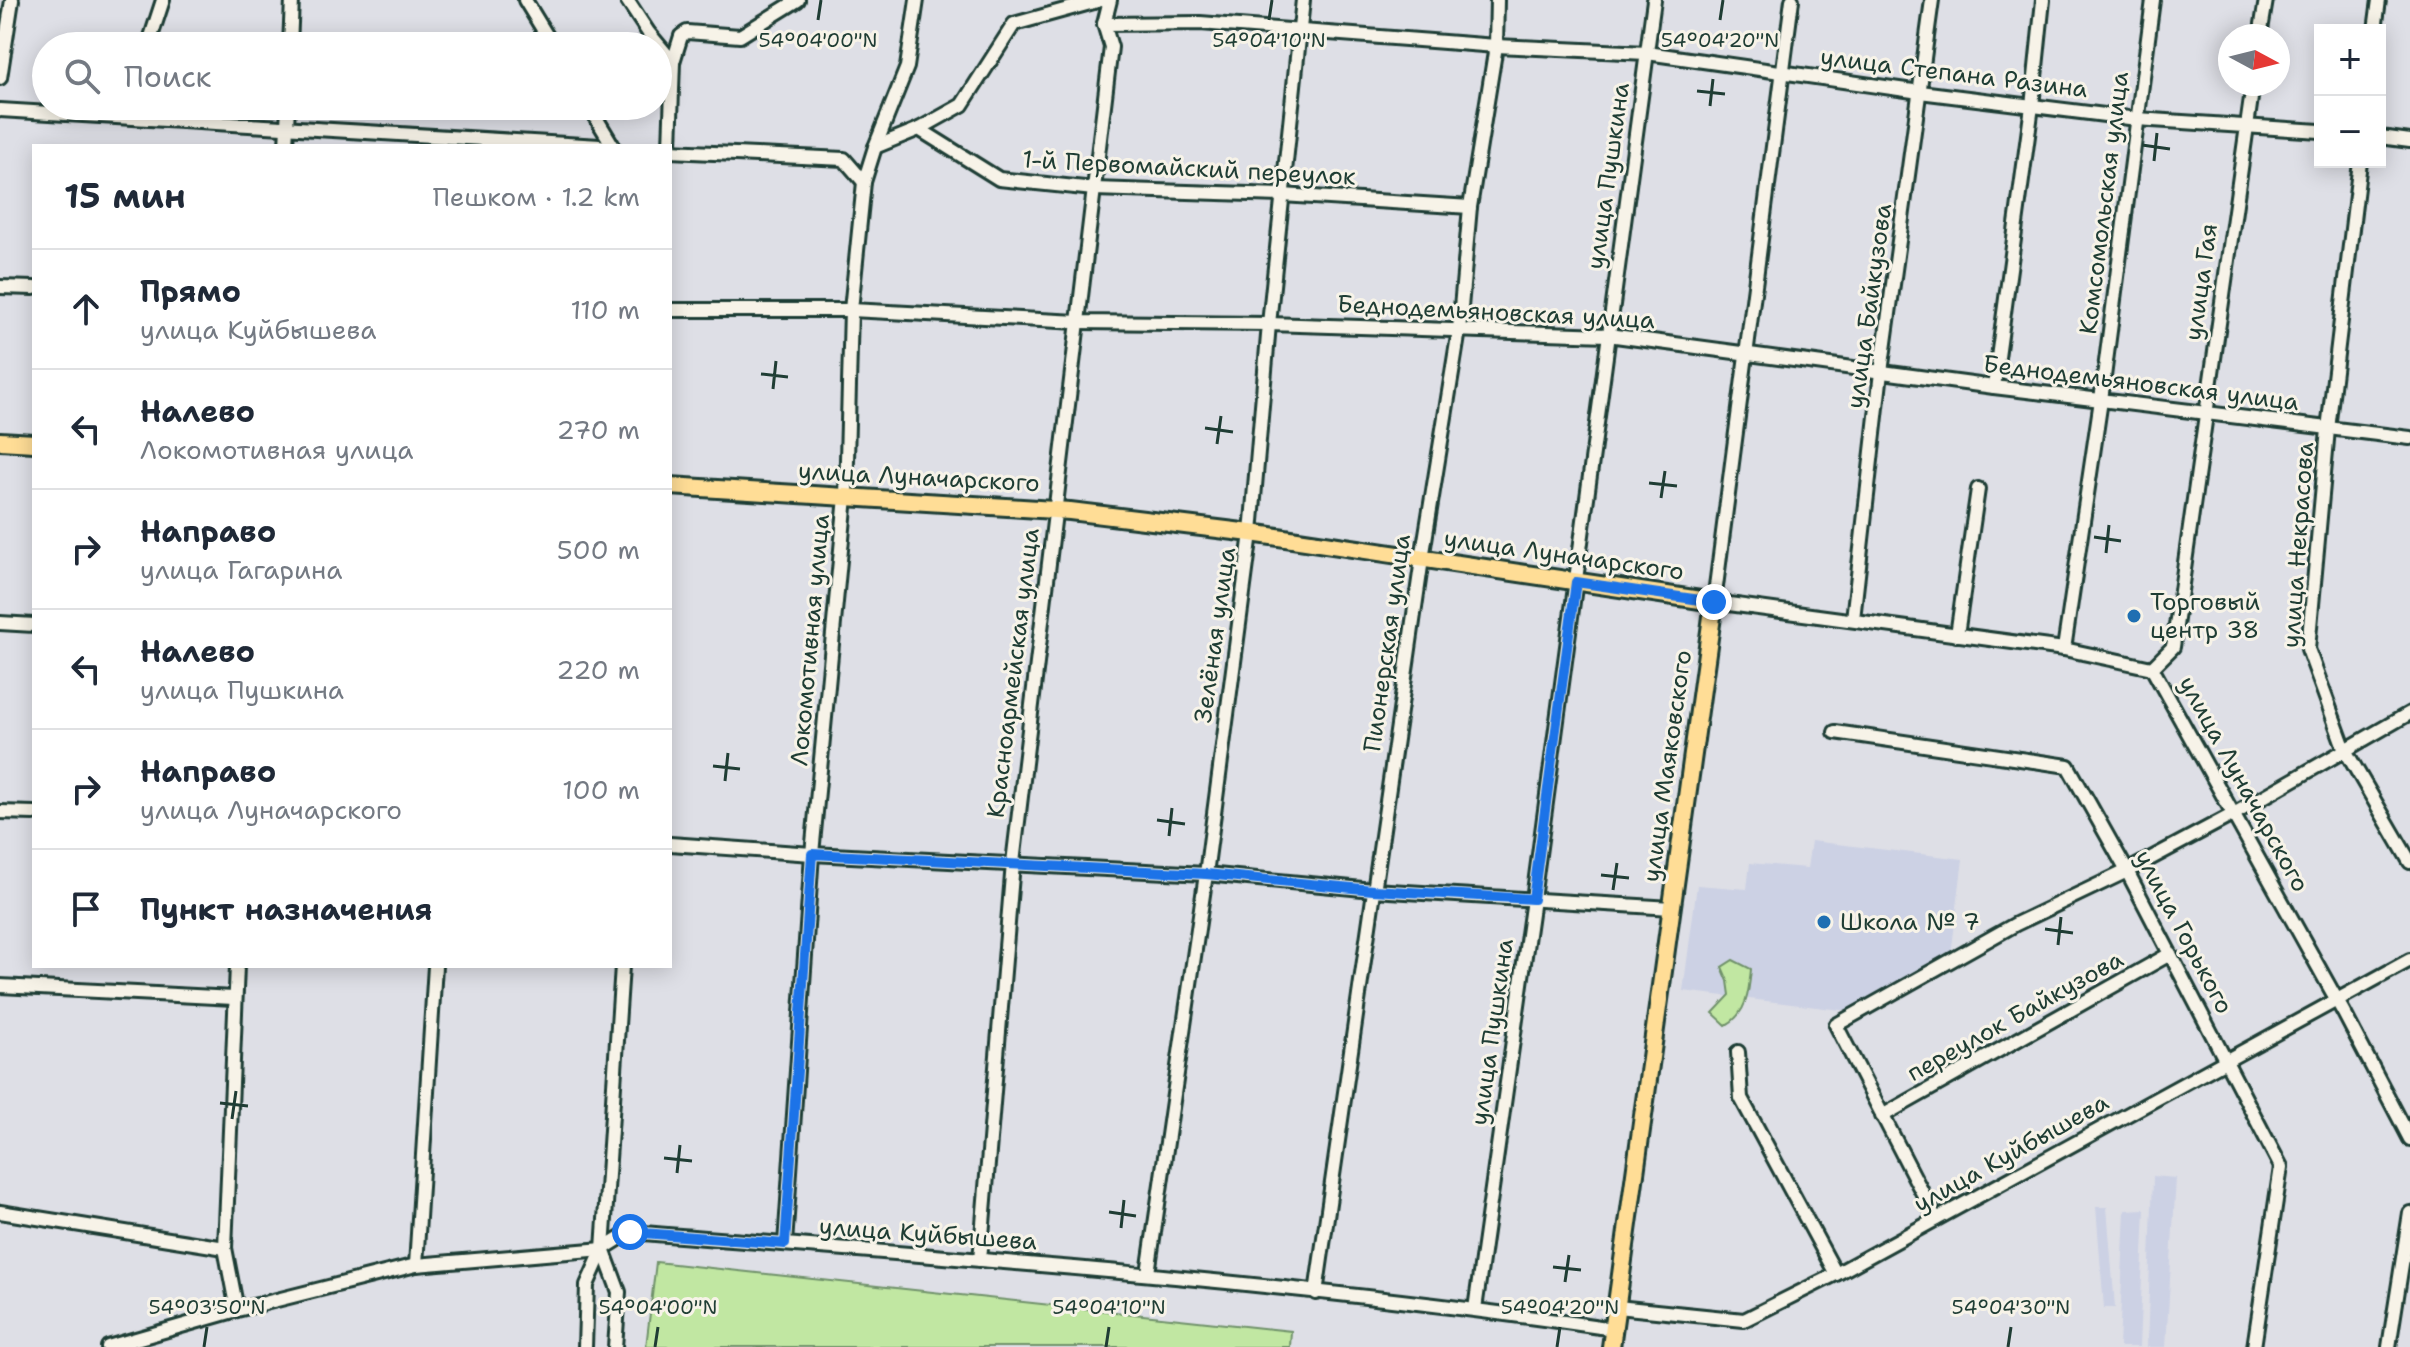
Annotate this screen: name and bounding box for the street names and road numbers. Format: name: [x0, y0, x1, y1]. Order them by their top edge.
street label: улица Степана Разина: [1819, 41, 2089, 105]
street label: Комсомольская улица: [2072, 70, 2136, 336]
street label: улица Пушкина: [1579, 80, 1637, 271]
street label: 1-й Первомайский переулок: [1022, 143, 1357, 193]
street label: улица Байкузова: [1839, 201, 1899, 411]
street label: улица Гая: [2177, 221, 2225, 343]
street label: Беднодемьяновская улица: [1336, 288, 1656, 336]
street label: Беднодемьяновская улица: [1981, 348, 2301, 418]
street label: улица Некрасова: [2275, 441, 2321, 649]
street label: улица Луначарского: [797, 455, 1041, 499]
street label: Локомотивная улица: [783, 513, 837, 767]
street label: улица Луначарского: [1442, 522, 1686, 588]
street label: Красноармейская улица: [979, 526, 1047, 820]
street label: Пионерская улица: [1356, 532, 1418, 754]
street label: Зелёная улица: [1187, 545, 1243, 725]
street label: улица Маяковского: [1635, 648, 1699, 884]
street label: улица Луначарского: [2171, 670, 2317, 898]
street label: улица Горького: [2127, 845, 2241, 1019]
street label: улица Пушкина: [1463, 936, 1521, 1127]
street label: переулок Байкузова: [1901, 943, 2129, 1089]
street label: улица Куйбышева: [1908, 1086, 2114, 1220]
street label: улица Куйбышева: [818, 1210, 1038, 1258]

